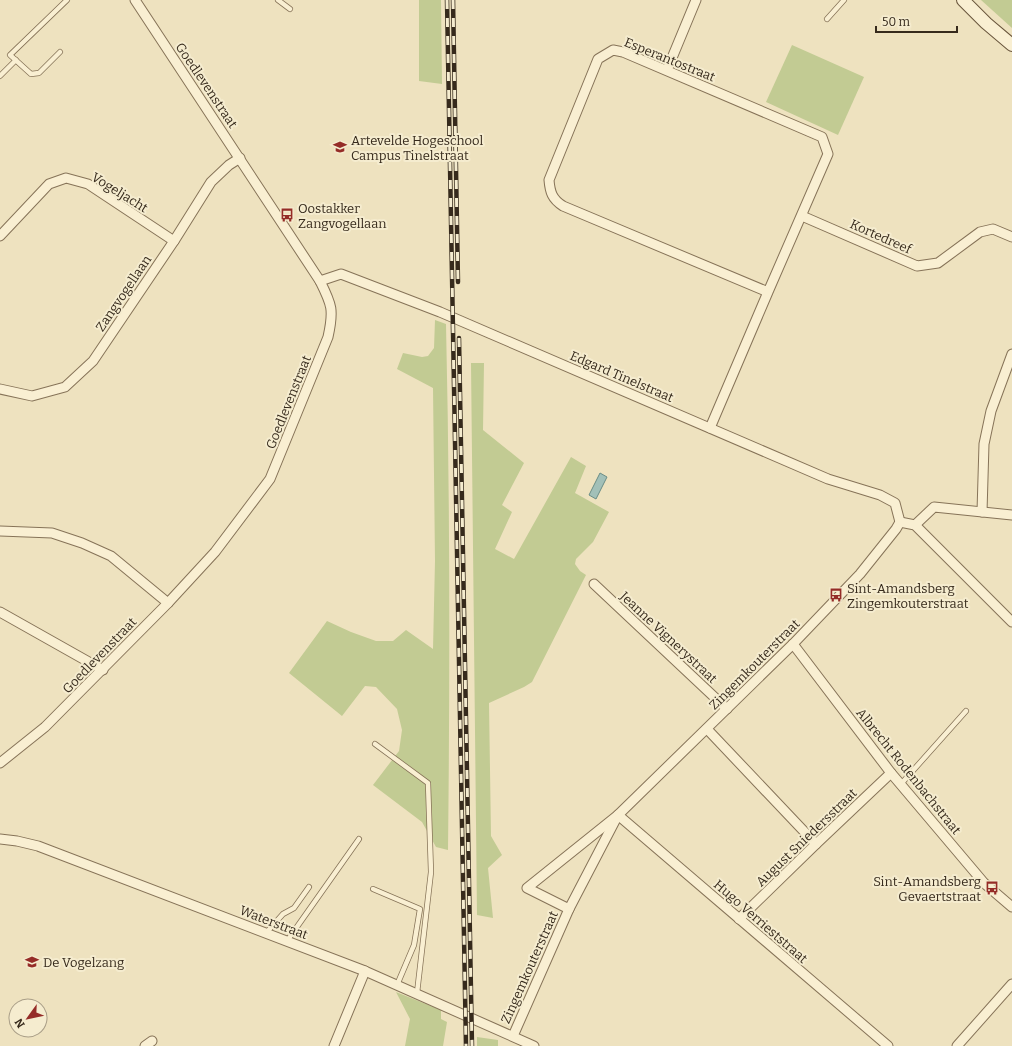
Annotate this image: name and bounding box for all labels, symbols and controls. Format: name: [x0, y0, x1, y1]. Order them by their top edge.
scale bar: [876, 8, 957, 34]
text: 50 m: [882, 15, 911, 29]
street label: Esperantostraat: [622, 34, 718, 85]
street label: Goedlevenstraat: [173, 40, 241, 131]
place label: Artevelde Hogeschool Campus Tinelstraat: [351, 133, 483, 163]
school or university icon: Artevelde Hogeschool Campus Tinelstraat: [332, 139, 348, 155]
street label: Vogeljacht: [89, 169, 151, 216]
place label: Oostakker Zangvogellaan: [298, 201, 387, 231]
bus stop icon: Oostakker Zangvogellaan: [279, 207, 295, 223]
street label: Kortedreef: [848, 216, 915, 257]
street label: Zangvogellaan: [92, 252, 155, 334]
street label: Edgard Tinelstraat: [568, 348, 676, 405]
street label: Goedlevenstraat: [263, 353, 314, 451]
place label: Sint-Amandsberg Zingemkouterstraat: [847, 581, 969, 611]
bus stop icon: Sint-Amandsberg Zingemkouterstraat: [828, 587, 844, 603]
street label: Jeanne Vignerystraat: [616, 588, 720, 686]
street label: Goedlevenstraat: [59, 614, 140, 696]
street label: Zingemkouterstraat: [706, 616, 803, 713]
street label: Albrecht Rodenbachstraat: [853, 705, 964, 838]
street label: August Sniedersstraat: [753, 785, 860, 889]
place label: Sint-Amandsberg Gevaertstraat: [873, 874, 981, 904]
street label: Hugo Verrieststraat: [711, 877, 811, 966]
bus stop icon: Sint-Amandsberg Gevaertstraat: [984, 880, 1000, 896]
street label: Waterstraat: [238, 903, 310, 942]
street label: Zingemkouterstraat: [498, 908, 561, 1026]
school or university icon: De Vogelzang: [24, 954, 40, 970]
place label: De Vogelzang: [43, 955, 124, 970]
north arrow: [8, 998, 48, 1038]
text: N: [12, 1016, 28, 1030]

